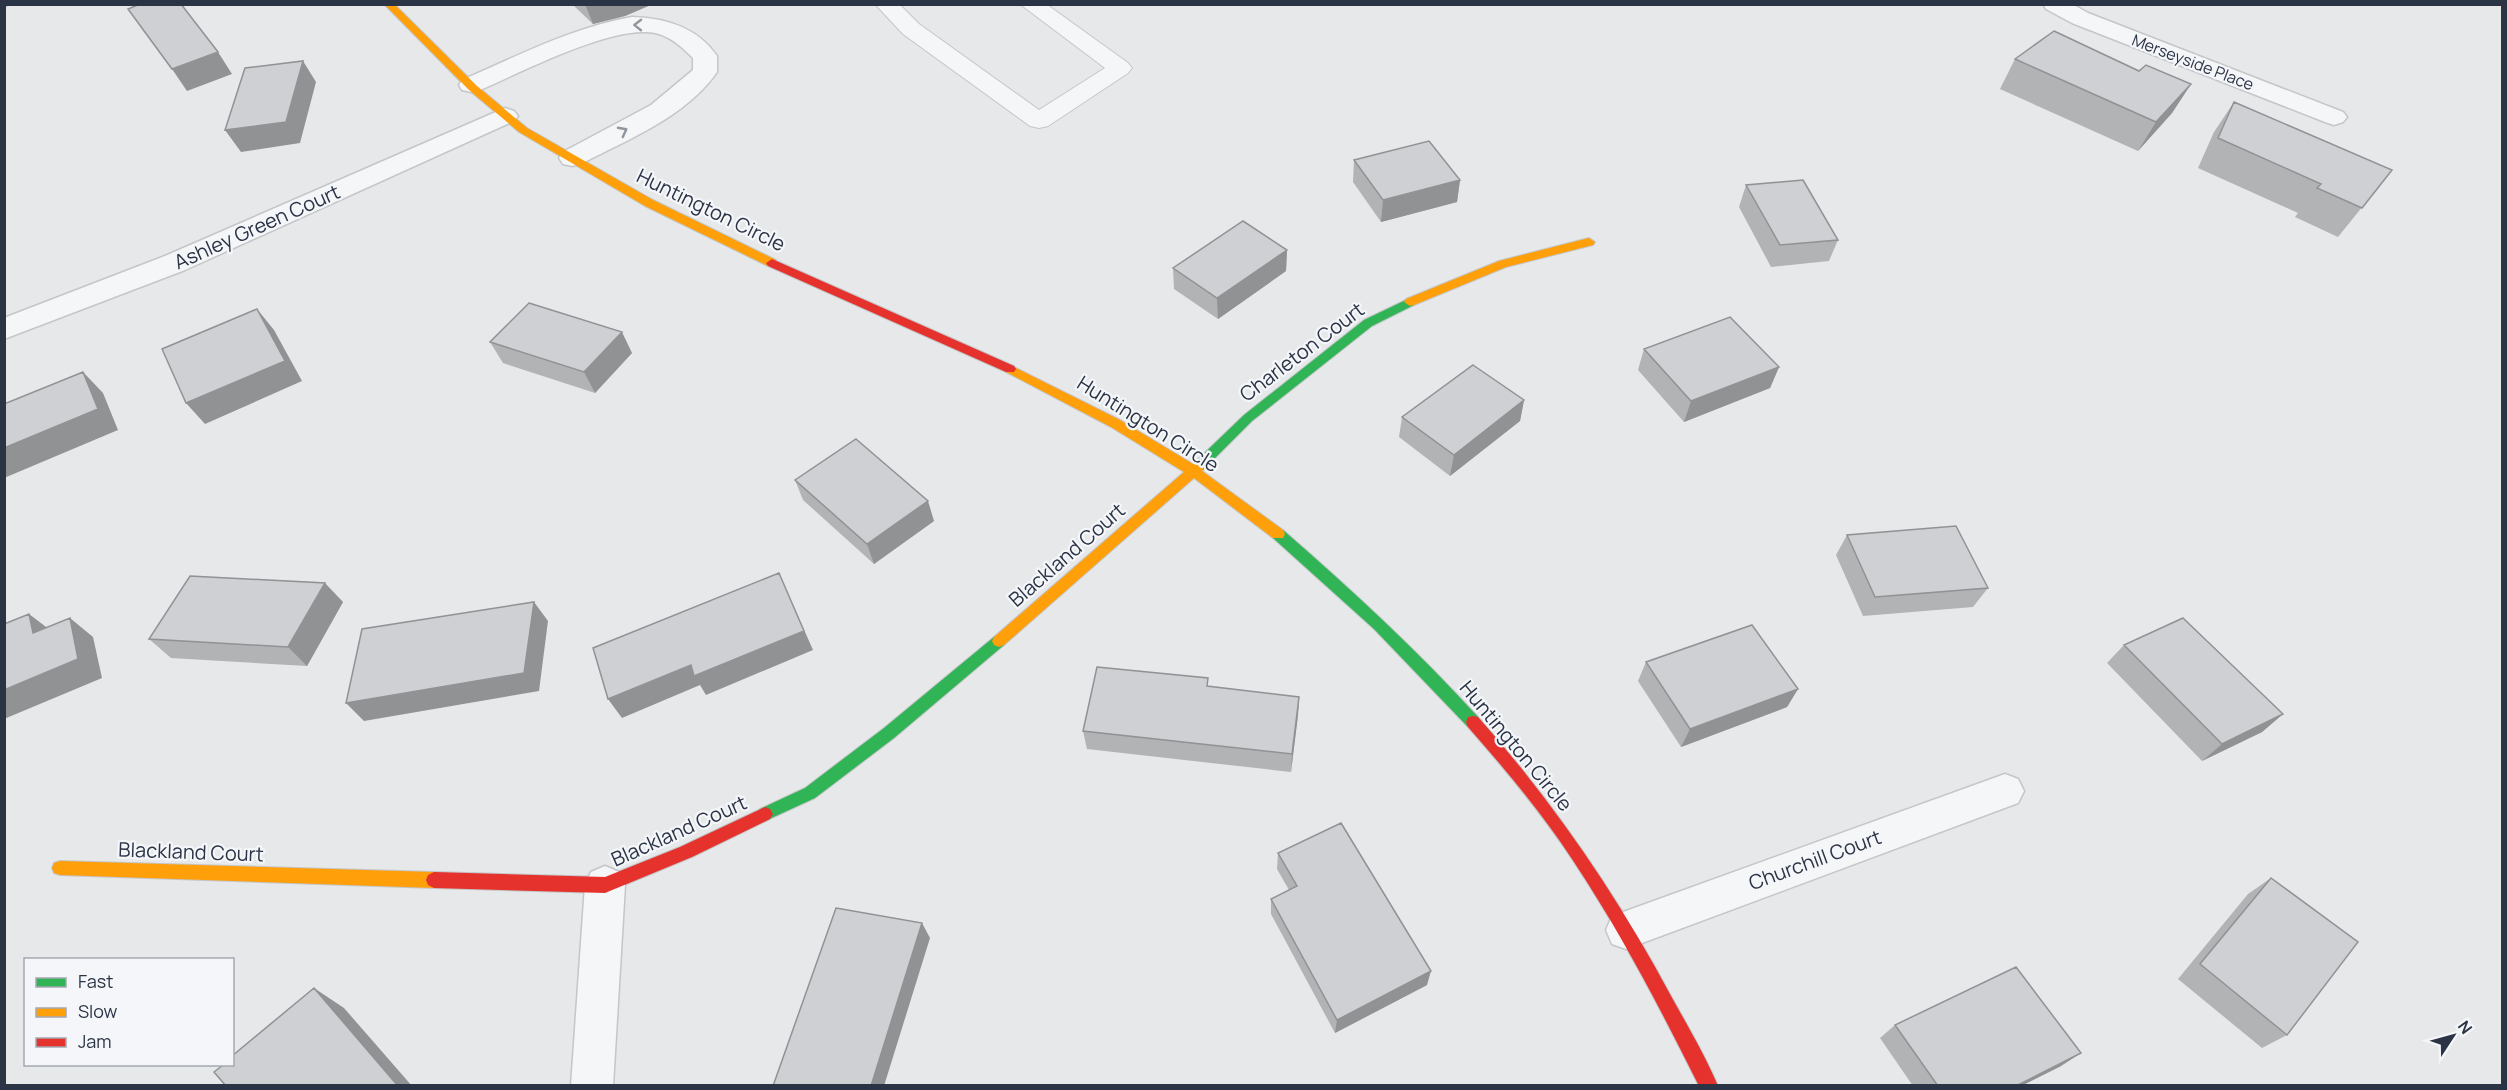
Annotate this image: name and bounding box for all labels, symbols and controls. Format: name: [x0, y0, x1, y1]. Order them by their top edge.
one-way arrow: [634, 19, 643, 31]
street label: Merseyside Place: [2129, 29, 2257, 95]
one-way arrow: [617, 127, 628, 138]
street label: Huntington Circle: [632, 162, 790, 257]
street label: Ashley Green Court: [170, 178, 344, 275]
street label: Charleton Court: [1234, 296, 1369, 407]
street label: Huntington Circle: [1072, 369, 1224, 478]
street label: Blackland Court: [1003, 497, 1131, 613]
street label: Huntington Circle: [1454, 675, 1579, 817]
street label: Blackland Court: [607, 789, 751, 873]
street label: Churchill Court: [1745, 823, 1885, 896]
street label: Blackland Court: [118, 835, 264, 868]
legend: [24, 958, 234, 1066]
text: Fast: [78, 969, 113, 993]
text: Slow: [78, 999, 118, 1023]
north arrow: [2423, 1006, 2483, 1066]
text: N: [2453, 1016, 2477, 1038]
text: Jam: [78, 1029, 112, 1053]

